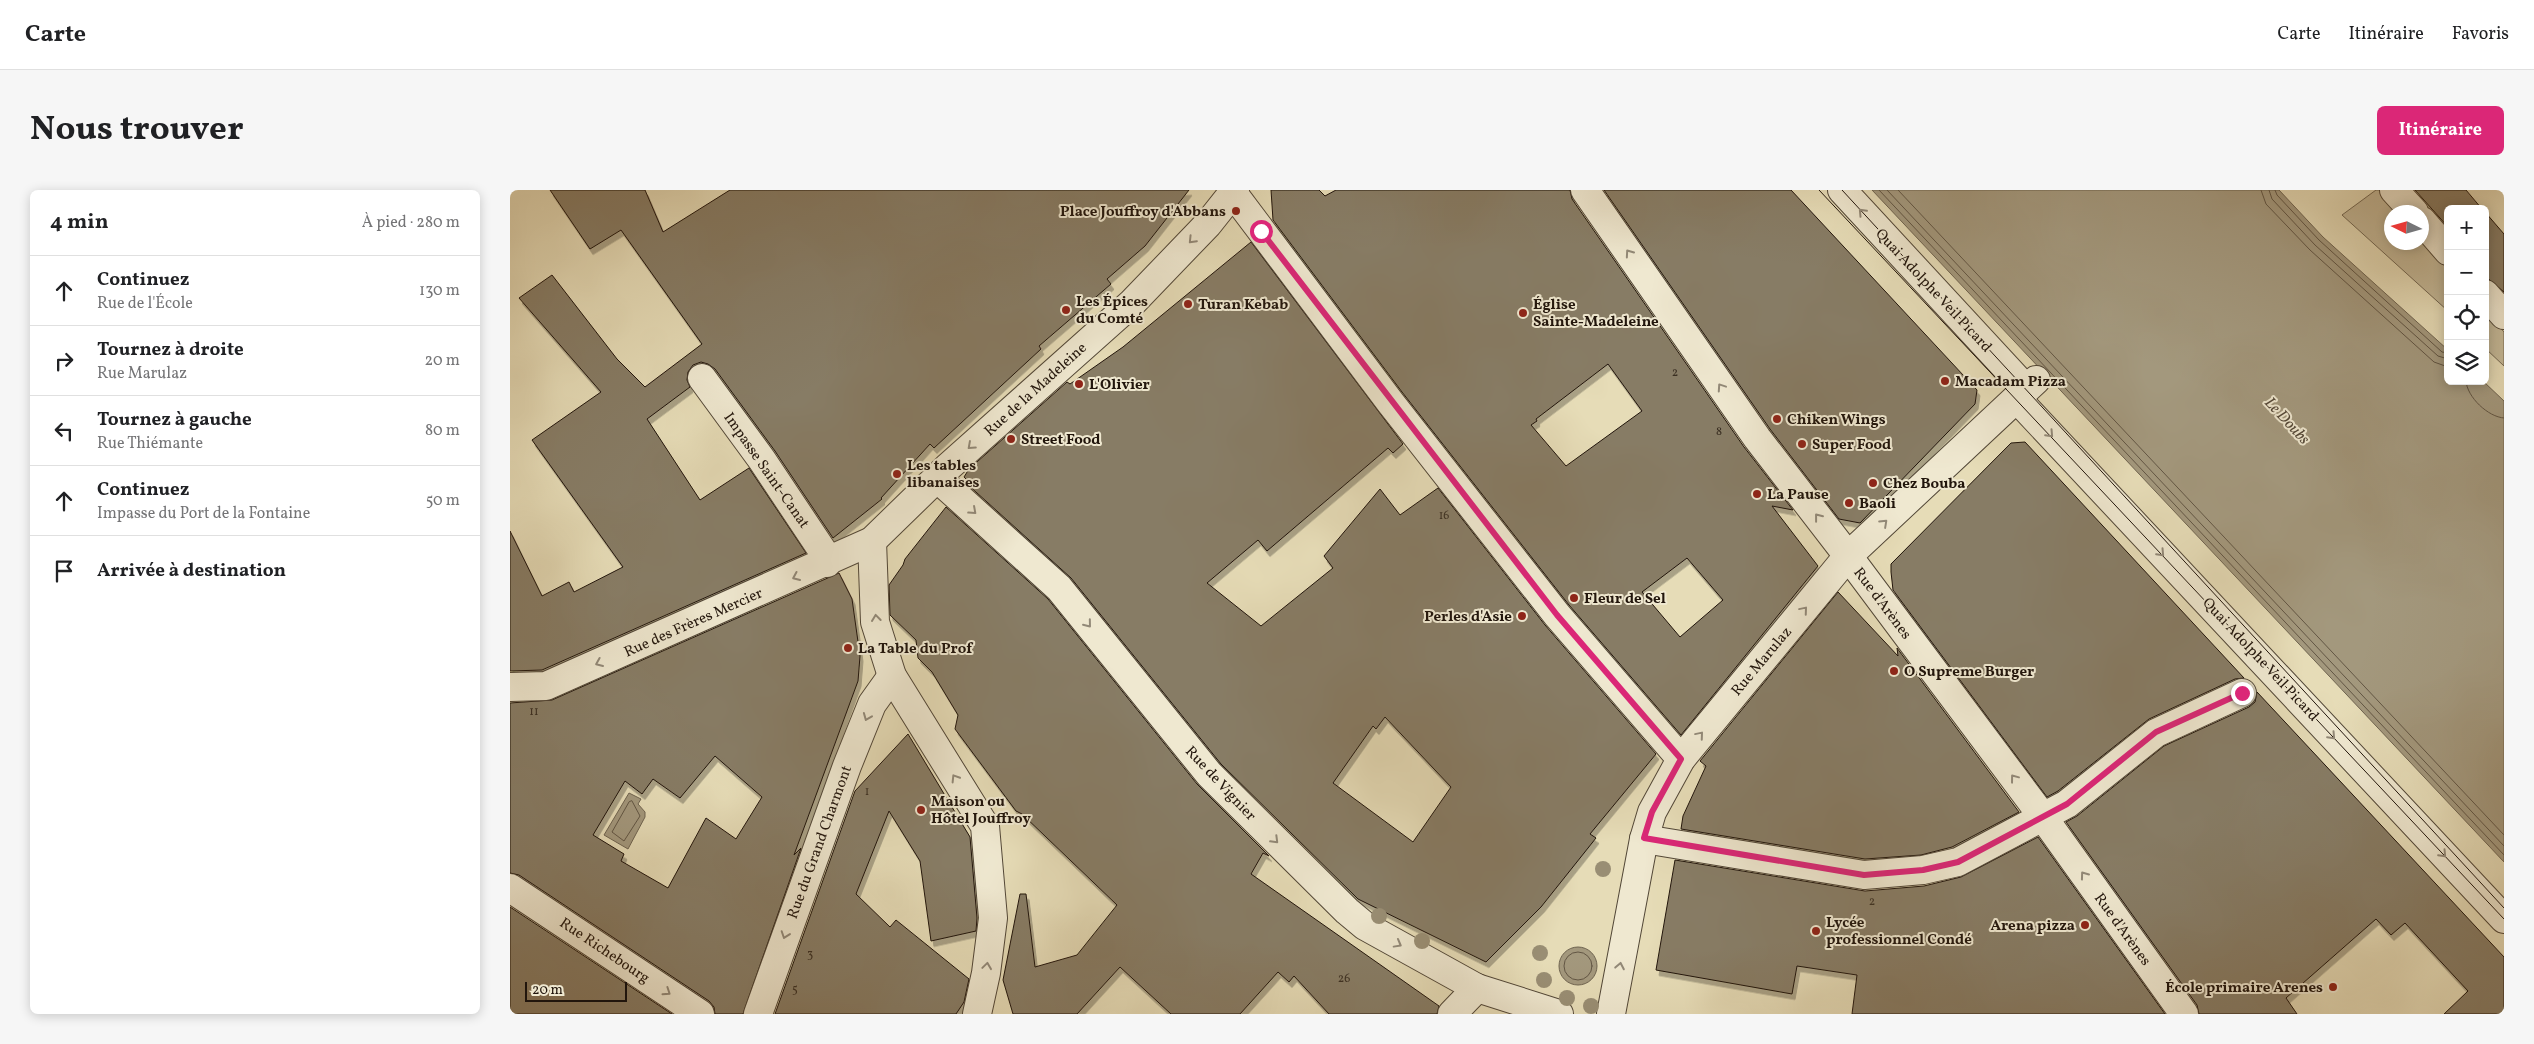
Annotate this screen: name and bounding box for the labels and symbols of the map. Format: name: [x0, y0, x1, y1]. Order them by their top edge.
place label: Place Jouffroy d'Abbans: [1060, 202, 1226, 223]
marker: Place Jouffroy d'Abbans: [1230, 205, 1242, 217]
north arrow: [2384, 205, 2429, 250]
one-way arrow: [1859, 209, 1868, 218]
route start: [1250, 220, 1273, 243]
street label: Quai Adolphe Veil Picard: [1870, 224, 1996, 358]
one-way arrow: [1189, 235, 1198, 244]
one-way arrow: [1626, 249, 1635, 259]
place label: Les Épices du Comté: [1076, 292, 1148, 330]
place label: Turan Kebab: [1198, 295, 1288, 316]
place label: Église Sainte-Madeleine: [1533, 295, 1659, 333]
marker: Turan Kebab: [1182, 298, 1194, 310]
marker: Les Épices du Comté: [1060, 304, 1072, 316]
marker: Église Sainte-Madeleine: [1517, 307, 1529, 319]
street label: Rue de la Madeleine: [980, 338, 1092, 442]
house number: 2: [1672, 365, 1678, 381]
place label: Macadam Pizza: [1955, 372, 2066, 393]
place label: L'Olivier: [1089, 375, 1150, 396]
marker: Macadam Pizza: [1939, 375, 1951, 387]
marker: L'Olivier: [1073, 378, 1085, 390]
one-way arrow: [1718, 383, 1727, 393]
water label: Le Doubs: [2259, 393, 2314, 450]
street label: Impasse Saint-Canat: [718, 409, 814, 533]
place label: Chiken Wings: [1787, 410, 1886, 431]
marker: Chiken Wings: [1771, 413, 1783, 425]
house number: 8: [1716, 424, 1722, 440]
one-way arrow: [2044, 429, 2053, 438]
place label: Street Food: [1021, 430, 1101, 451]
marker: Street Food: [1005, 433, 1017, 445]
place label: Super Food: [1812, 435, 1891, 456]
marker: Super Food: [1796, 438, 1808, 450]
one-way arrow: [968, 440, 977, 449]
place label: Les tables libanaises: [907, 456, 980, 494]
marker: Les tables libanaises: [891, 468, 903, 480]
place label: Chez Bouba: [1883, 474, 1965, 495]
marker: Chez Bouba: [1867, 477, 1879, 489]
place label: La Pause: [1767, 485, 1829, 506]
marker: La Pause: [1751, 488, 1763, 500]
place label: Baoli: [1859, 494, 1896, 515]
marker: Baoli: [1843, 497, 1855, 509]
one-way arrow: [967, 505, 976, 514]
house number: 16: [1439, 508, 1449, 524]
one-way arrow: [1815, 514, 1824, 523]
one-way arrow: [1878, 520, 1887, 529]
one-way arrow: [2155, 547, 2164, 556]
street label: Rue d'Arènes: [1848, 564, 1916, 644]
one-way arrow: [792, 570, 801, 581]
street label: Rue des Frères Mercier: [621, 583, 766, 663]
place label: Fleur de Sel: [1584, 589, 1666, 610]
marker: Fleur de Sel: [1568, 592, 1580, 604]
street label: Quai Adolphe Veil Picard: [2197, 593, 2323, 727]
place label: Perles d'Asie: [1424, 607, 1512, 628]
one-way arrow: [1798, 607, 1806, 616]
marker: Perles d'Asie: [1516, 610, 1528, 622]
one-way arrow: [871, 614, 882, 622]
one-way arrow: [1083, 619, 1092, 628]
street label: Rue Marulaz: [1727, 623, 1797, 701]
place label: La Table du Prof: [858, 639, 973, 660]
marker: La Table du Prof: [842, 642, 854, 654]
one-way arrow: [595, 657, 604, 668]
place label: O Supreme Burger: [1904, 662, 2034, 683]
marker: O Supreme Burger: [1888, 665, 1900, 677]
route end: [2231, 682, 2254, 705]
house number: 11: [529, 704, 539, 720]
one-way arrow: [863, 712, 873, 721]
one-way arrow: [2326, 730, 2335, 739]
one-way arrow: [1695, 732, 1703, 741]
street label: Rue de Vignier: [1180, 742, 1260, 826]
street label: Rue du Grand Charmont: [783, 763, 858, 922]
one-way arrow: [952, 774, 961, 784]
one-way arrow: [2011, 775, 2019, 784]
house number: 1: [865, 784, 869, 800]
place label: Maison ou Hôtel Jouffroy: [931, 792, 1031, 830]
marker: Maison ou Hôtel Jouffroy: [915, 804, 927, 816]
one-way arrow: [1269, 834, 1278, 843]
one-way arrow: [2437, 849, 2446, 858]
one-way arrow: [2081, 871, 2090, 881]
street label: Rue d'Arènes: [2088, 889, 2155, 971]
house number: 2: [1869, 894, 1875, 910]
street label: Rue Richebourg: [555, 913, 654, 989]
place label: Lycée professionnel Condé: [1826, 913, 1972, 951]
place label: Arena pizza: [1990, 916, 2075, 937]
marker: Arena pizza: [2079, 919, 2091, 931]
marker: Lycée professionnel Condé: [1810, 925, 1822, 937]
one-way arrow: [781, 930, 791, 939]
one-way arrow: [1392, 938, 1401, 948]
house number: 3: [807, 947, 813, 963]
one-way arrow: [981, 962, 992, 970]
one-way arrow: [1614, 962, 1625, 971]
house number: 26: [1338, 971, 1350, 987]
place label: École primaire Arenes: [2165, 978, 2323, 999]
scale bar: [525, 979, 628, 1002]
marker: École primaire Arenes: [2327, 981, 2339, 993]
house number: 5: [792, 982, 798, 998]
one-way arrow: [662, 986, 671, 995]

